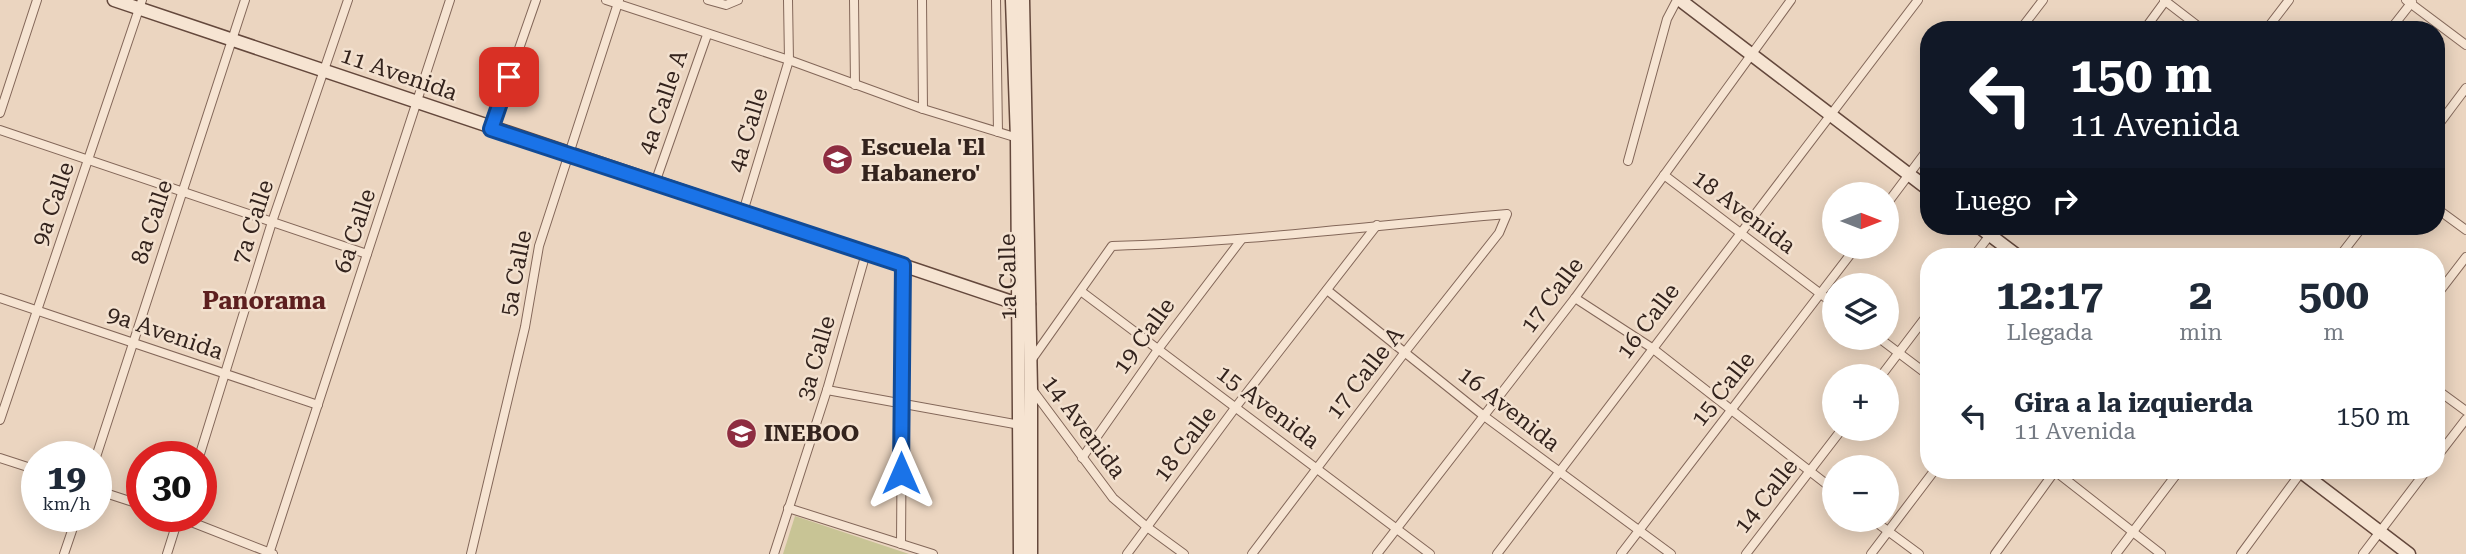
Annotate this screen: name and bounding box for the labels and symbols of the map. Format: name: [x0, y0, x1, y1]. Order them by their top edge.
street label: 11 Avenida: [337, 41, 461, 107]
street label: 4a Calle A: [633, 46, 693, 158]
pin: [479, 47, 539, 107]
street label: 4a Calle: [722, 84, 774, 176]
place label: Escuela 'El Habanero': [861, 134, 986, 187]
school or university icon: Escuela 'El Habanero': [821, 143, 855, 177]
street label: 9a Calle: [26, 158, 80, 250]
street label: 18 Avenida: [1687, 165, 1801, 260]
street label: 8a Calle: [126, 176, 178, 268]
street label: 7a Calle: [227, 176, 279, 268]
north arrow: [1822, 182, 1899, 259]
street label: 6a Calle: [329, 185, 381, 277]
street label: 5a Calle: [494, 228, 538, 318]
street label: 1a Calle: [994, 233, 1022, 321]
street label: 17 Calle: [1515, 252, 1589, 338]
street label: 16 Calle: [1611, 278, 1685, 364]
district label: Panorama: [202, 287, 326, 315]
street label: 19 Calle: [1107, 293, 1181, 379]
street label: 9a Avenida: [103, 300, 227, 366]
street label: 3a Calle: [791, 312, 841, 404]
street label: 17 Calle A: [1321, 322, 1409, 424]
street label: 15 Calle: [1685, 346, 1761, 432]
street label: 15 Avenida: [1211, 360, 1325, 455]
street label: 16 Avenida: [1453, 361, 1566, 457]
street label: 14 Avenida: [1037, 370, 1132, 484]
street label: 18 Calle: [1148, 401, 1222, 487]
school or university icon: INEBOO: [724, 416, 758, 450]
place label: INEBOO: [764, 420, 859, 447]
position arrow: [864, 436, 938, 510]
speed limit sign: 30: [126, 441, 217, 532]
street label: 14 Calle: [1728, 453, 1804, 539]

